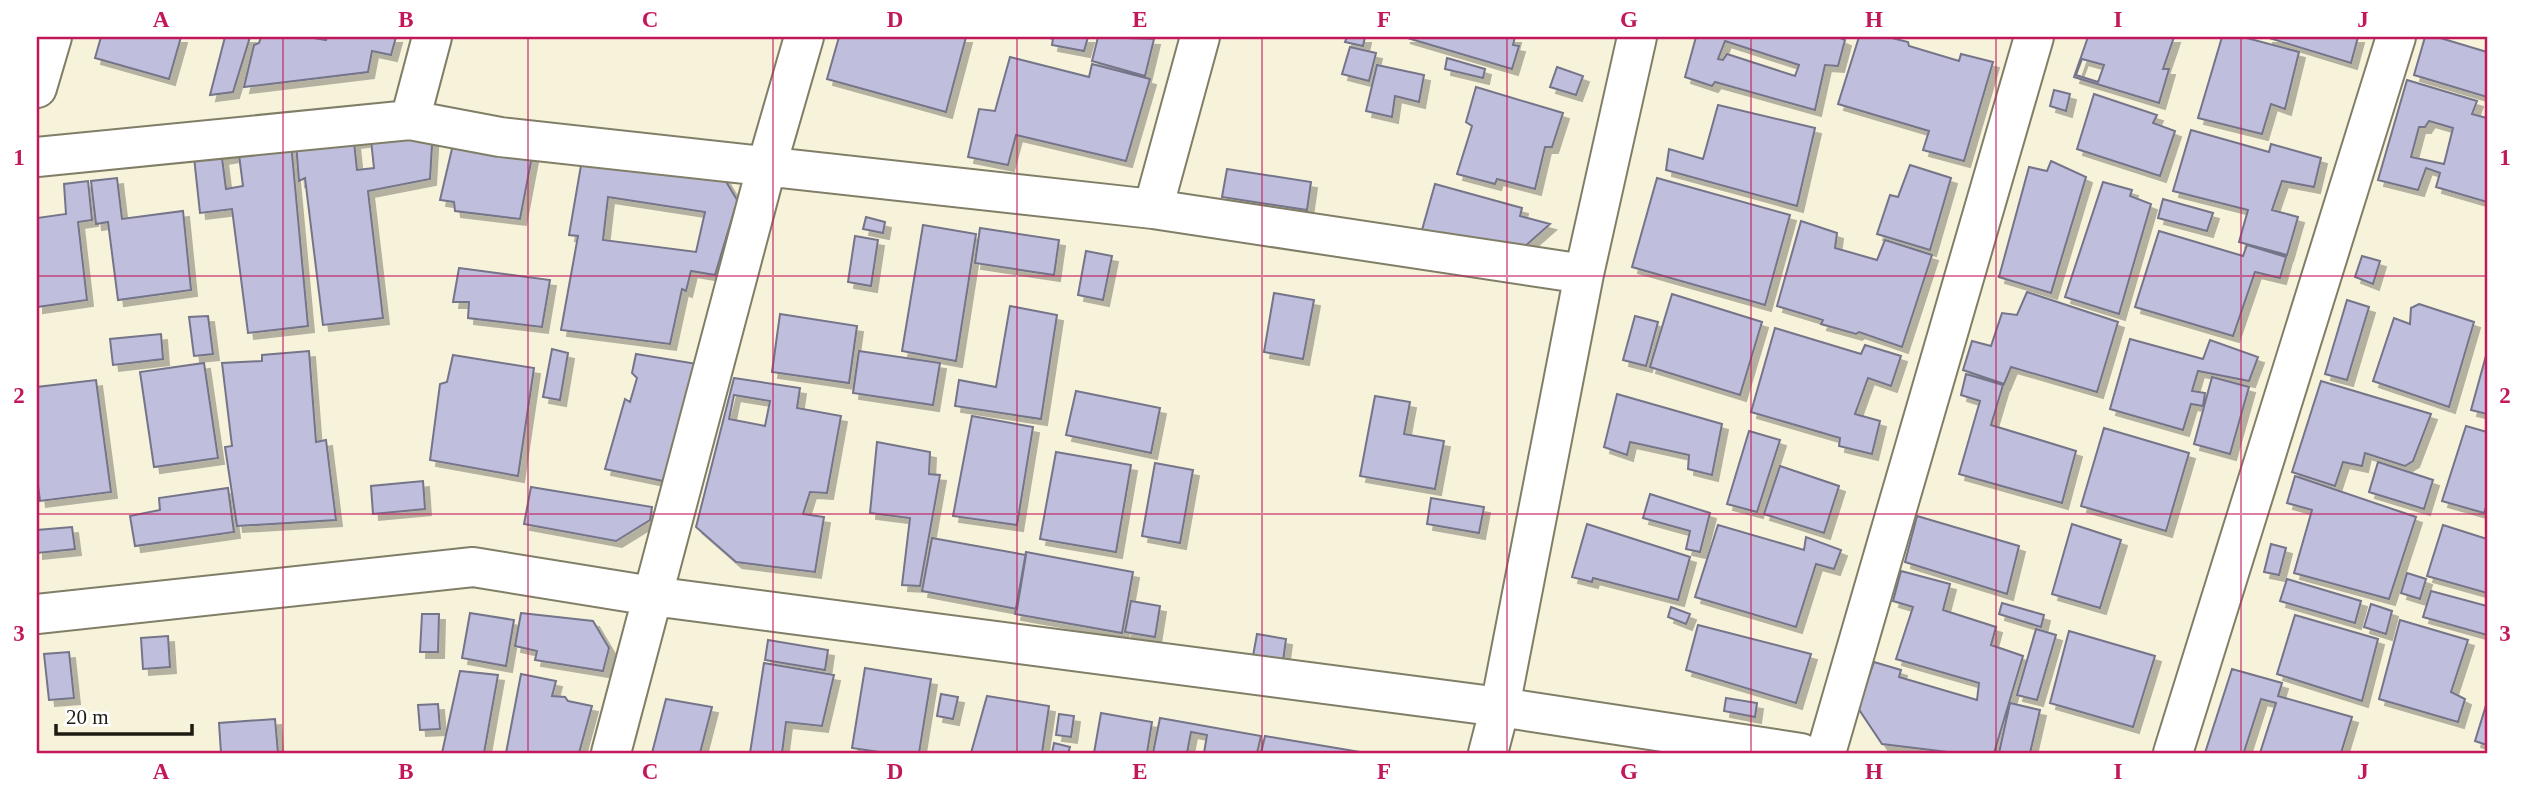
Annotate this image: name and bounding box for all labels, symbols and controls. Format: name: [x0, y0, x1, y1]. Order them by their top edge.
text: A: [153, 7, 170, 32]
text: B: [398, 7, 414, 32]
text: C: [642, 7, 658, 32]
text: D: [887, 7, 903, 32]
text: E: [1132, 7, 1148, 32]
text: F: [1377, 7, 1391, 32]
text: G: [1620, 7, 1638, 32]
text: H: [1865, 7, 1883, 32]
text: I: [2114, 7, 2123, 32]
text: J: [2357, 7, 2369, 32]
text: 1: [13, 145, 25, 170]
text: 1: [2499, 145, 2511, 170]
text: 2: [13, 383, 25, 408]
text: 2: [2499, 383, 2511, 408]
text: 3: [13, 621, 25, 646]
text: 3: [2499, 621, 2511, 646]
scale bar: [56, 692, 192, 736]
text: 20 m: [66, 705, 109, 729]
text: A: [153, 759, 170, 784]
text: B: [398, 759, 414, 784]
text: C: [642, 759, 658, 784]
text: D: [887, 759, 903, 784]
text: E: [1132, 759, 1148, 784]
text: F: [1377, 759, 1391, 784]
text: G: [1620, 759, 1638, 784]
text: H: [1865, 759, 1883, 784]
text: I: [2114, 759, 2123, 784]
text: J: [2357, 759, 2369, 784]

